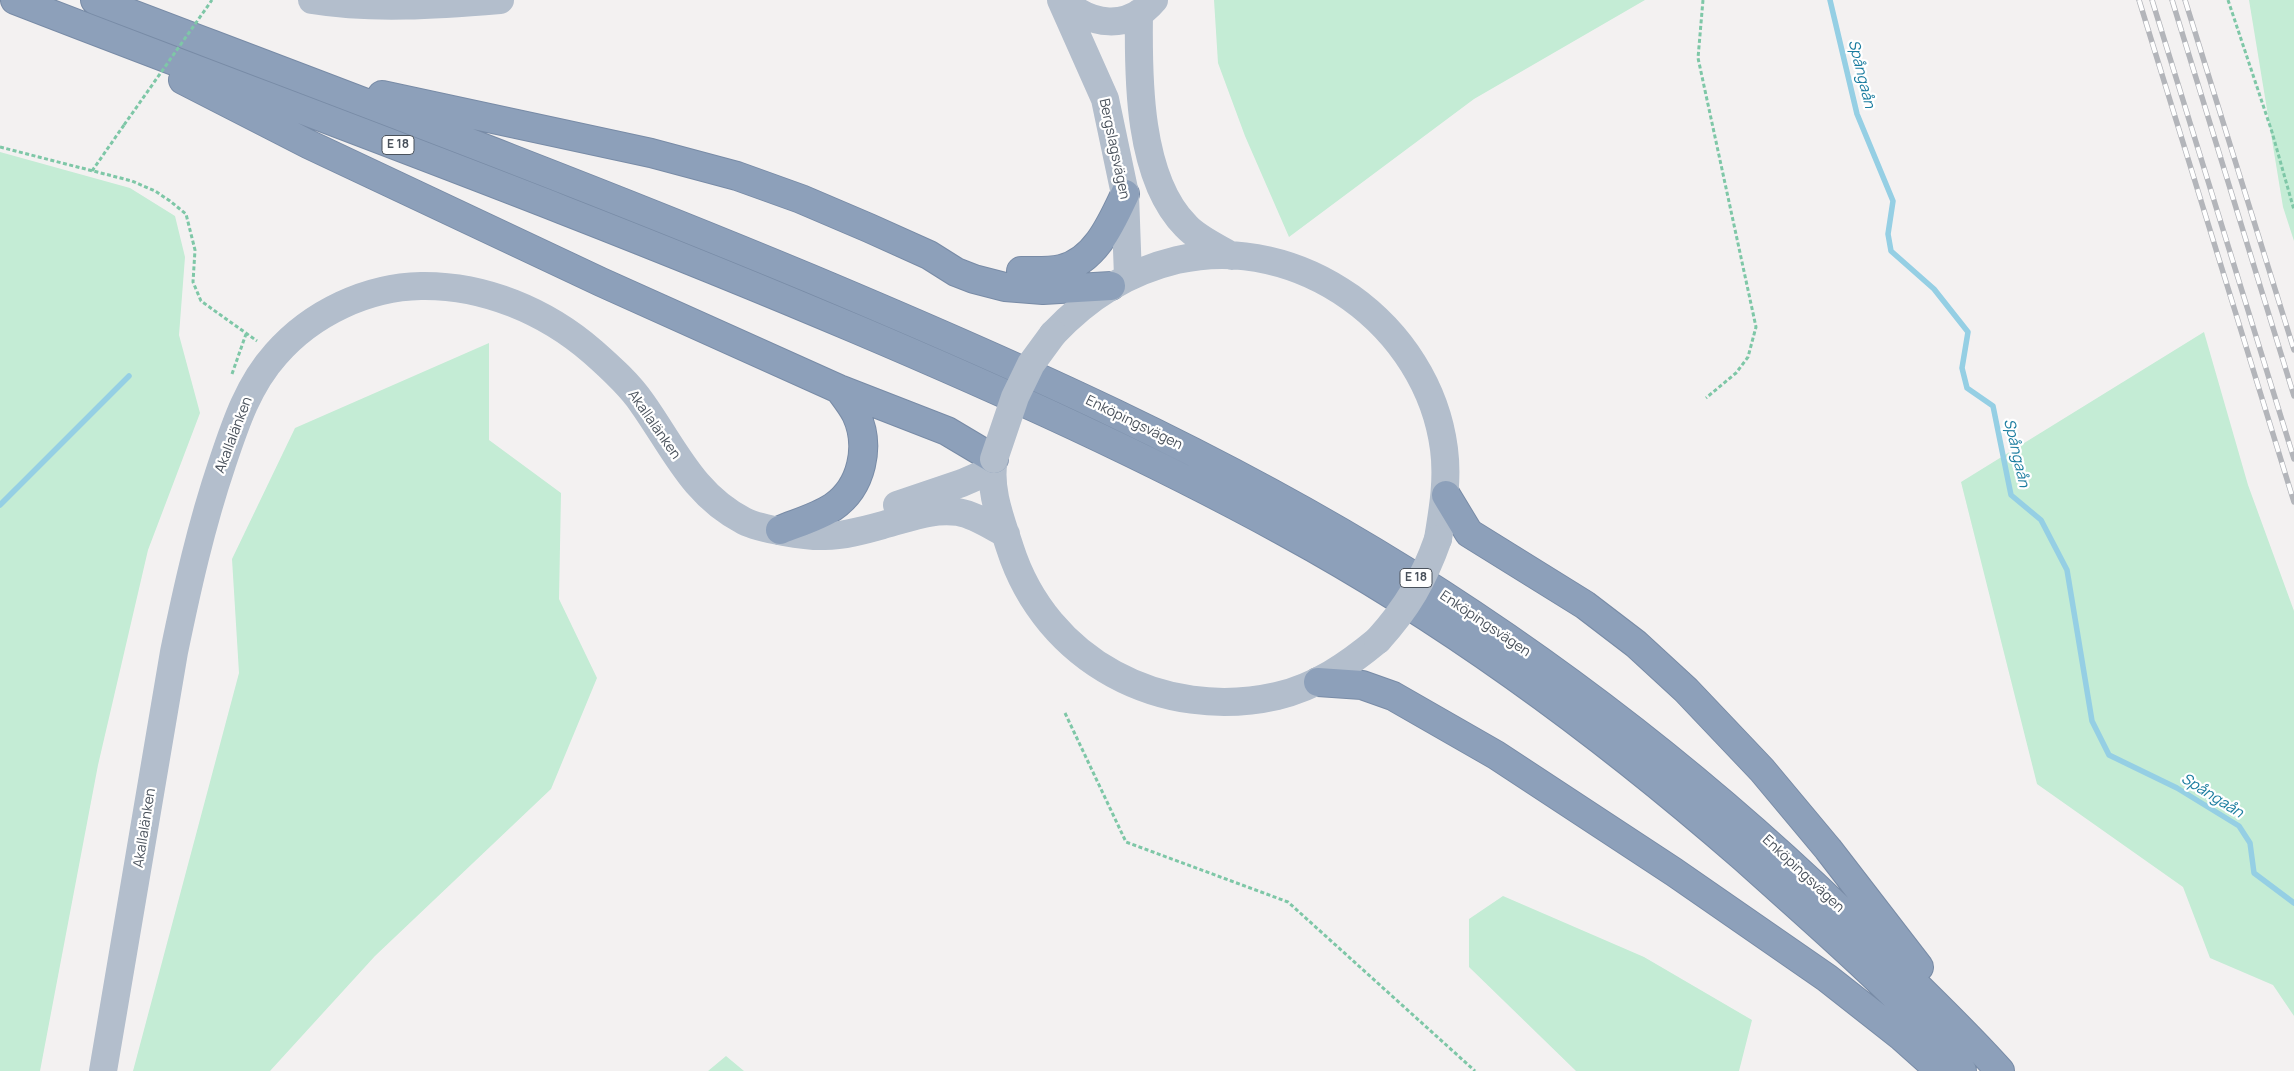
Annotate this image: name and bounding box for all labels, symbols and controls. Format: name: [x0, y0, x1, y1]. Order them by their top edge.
water label: Spångaån: [1844, 38, 1878, 110]
street label: Bergslagsvägen: [1095, 97, 1133, 201]
road number: E 18: [382, 136, 414, 154]
street label: Akallalänken: [624, 387, 684, 463]
street label: Enköpingsvägen: [1083, 392, 1185, 454]
street label: Akallalänken: [212, 394, 256, 476]
water label: Spångaån: [1999, 417, 2033, 489]
road number: E 18: [1400, 568, 1432, 588]
street label: Enköpingsvägen: [1437, 587, 1533, 661]
water label: Spångaån: [2178, 770, 2246, 822]
street label: Akallalänken: [130, 787, 160, 869]
street label: Enköpingsvägen: [1759, 832, 1847, 916]

